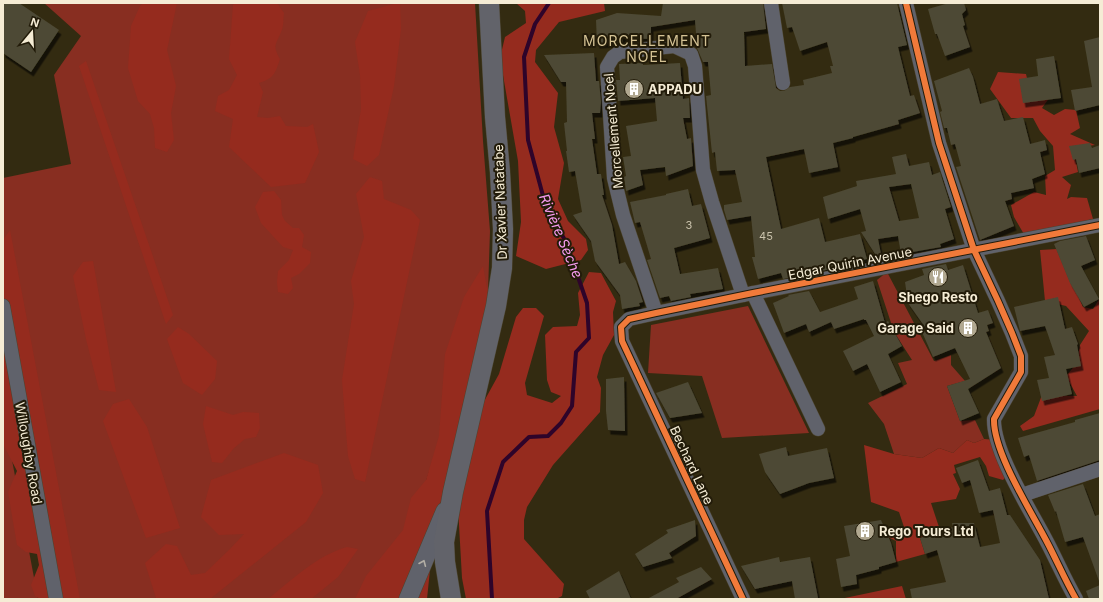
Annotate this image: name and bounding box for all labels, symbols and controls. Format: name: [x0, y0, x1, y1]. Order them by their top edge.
north arrow: [12, 12, 52, 52]
text: N: [29, 15, 41, 30]
district label: MORCELLEMENT NOEL: [583, 32, 711, 65]
street label: Morcellement Noel: [600, 73, 626, 189]
building icon: APPADU: [623, 78, 645, 100]
place label: APPADU: [648, 81, 702, 97]
street label: Dr Xavier Natatabe: [490, 144, 510, 260]
water label: Rivière Sèche: [536, 191, 587, 281]
house number: 3: [686, 218, 693, 232]
house number: 45: [759, 229, 773, 243]
street label: Edgar Quirin Avenue: [787, 243, 913, 283]
restaurant icon: Shego Resto: [927, 266, 949, 288]
place label: Shego Resto: [898, 289, 978, 305]
building icon: Garage Said: [957, 317, 979, 339]
place label: Garage Said: [877, 320, 954, 336]
street label: Willoughby Road: [12, 401, 46, 505]
street label: Bechard Lane: [667, 423, 717, 507]
building icon: Rego Tours Ltd: [854, 520, 876, 542]
place label: Rego Tours Ltd: [879, 523, 974, 539]
one-way arrow: [418, 560, 426, 568]

